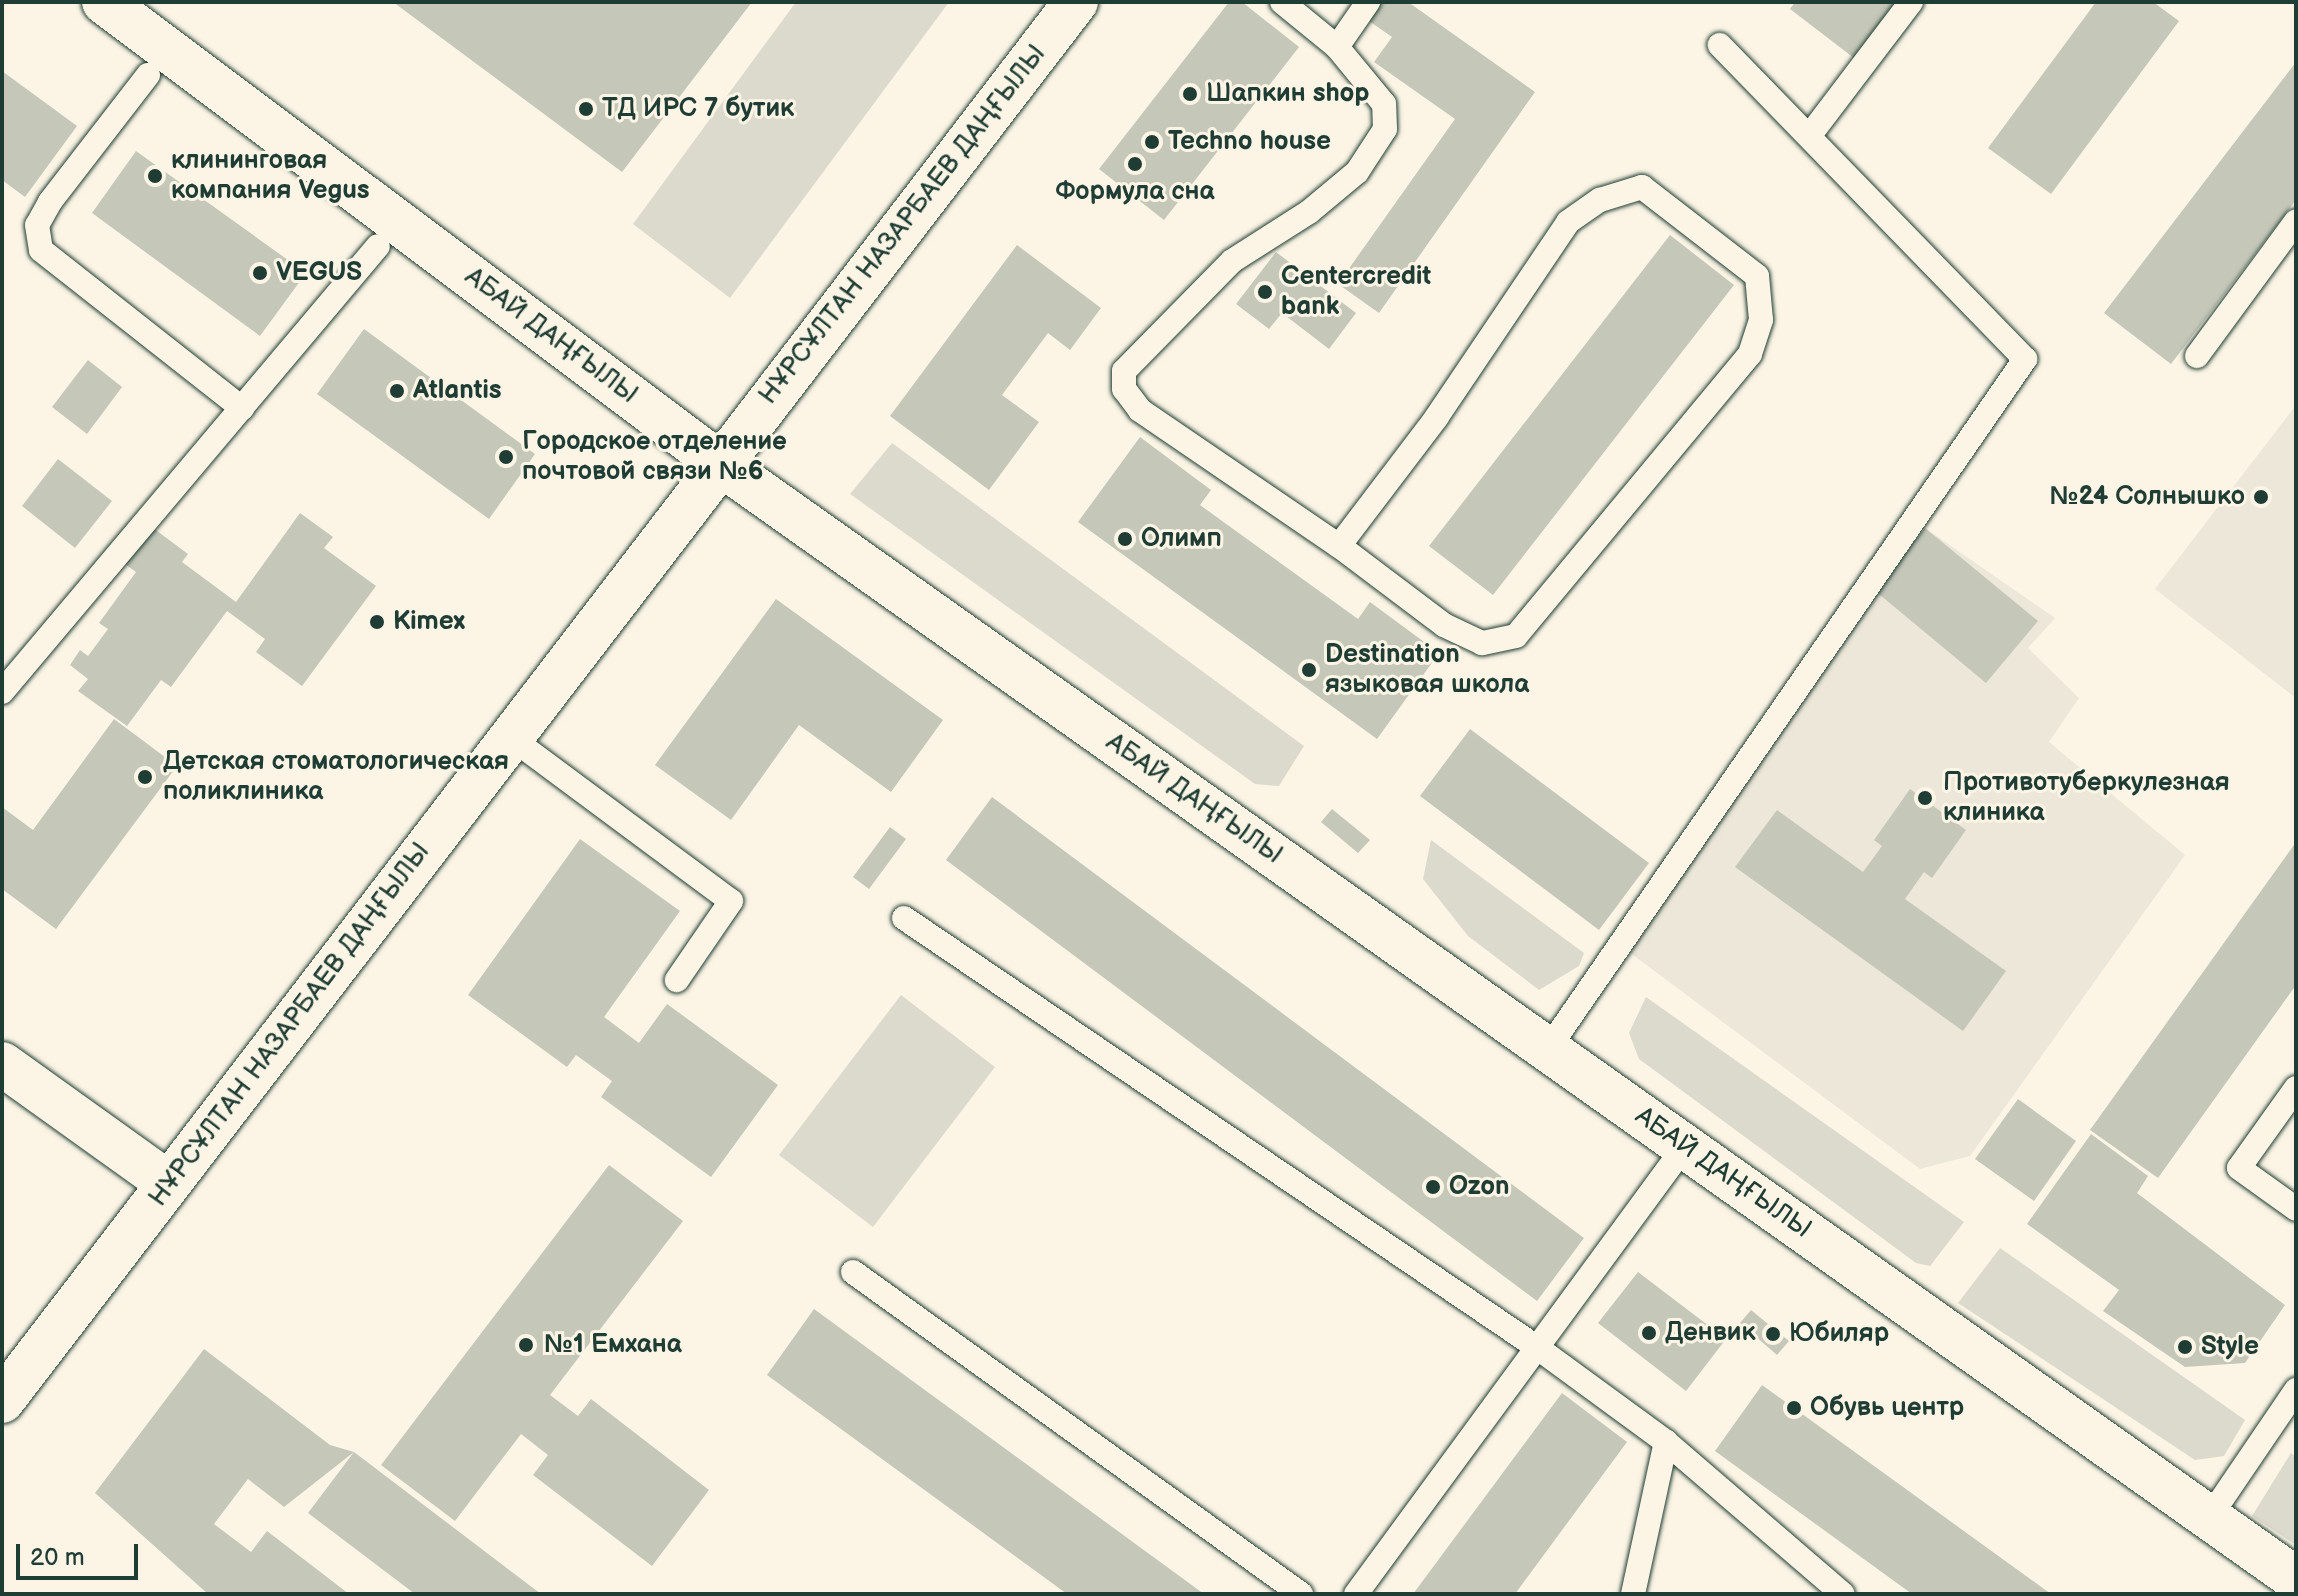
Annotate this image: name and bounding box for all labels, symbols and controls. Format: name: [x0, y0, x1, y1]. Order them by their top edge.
street label: НҰРСҰЛТАН НАЗАРБАЕВ ДАҢҒЫЛЫ: [753, 39, 1053, 411]
place label: Шапкин shop: [1206, 78, 1369, 110]
marker: Шапкин shop: [1181, 85, 1199, 103]
place label: ТД ИРС 7 бутик: [602, 93, 794, 125]
marker: ТД ИРС 7 бутик: [577, 100, 595, 118]
place label: Techno house: [1168, 126, 1331, 158]
marker: Techno house: [1143, 133, 1161, 151]
place label: клининговая компания Vegus: [171, 145, 370, 206]
marker: Формула сна: [1126, 155, 1144, 173]
marker: клининговая компания Vegus: [146, 167, 164, 185]
place label: Формула сна: [1055, 176, 1215, 208]
place label: VEGUS: [276, 257, 362, 289]
street label: АБАЙ ДАҢҒЫЛЫ: [459, 261, 643, 411]
place label: Centercredit bank: [1281, 261, 1431, 322]
marker: VEGUS: [251, 264, 269, 282]
marker: Centercredit bank: [1256, 283, 1274, 301]
place label: Atlantis: [413, 375, 502, 407]
marker: Atlantis: [388, 382, 406, 400]
place label: Городское отделение почтовой связи №6: [522, 426, 787, 488]
marker: Городское отделение почтовой связи №6: [497, 448, 515, 466]
place label: №24 Солнышко: [2049, 481, 2245, 513]
marker: №24 Солнышко: [2252, 488, 2270, 506]
place label: Олимп: [1141, 523, 1222, 555]
marker: Олимп: [1116, 530, 1134, 548]
place label: Kimex: [393, 606, 465, 638]
marker: Kimex: [368, 613, 386, 631]
place label: Destination языковая школа: [1325, 639, 1529, 700]
marker: Destination языковая школа: [1300, 661, 1318, 679]
street label: АБАЙ ДАҢҒЫЛЫ: [1100, 727, 1288, 871]
place label: Детская стоматологическая поликлиника: [163, 746, 509, 808]
marker: Детская стоматологическая поликлиника: [134, 766, 156, 788]
place label: Противотуберкулезная клиника: [1943, 767, 2230, 828]
marker: Противотуберкулезная клиника: [1914, 787, 1936, 809]
street label: НҰРСҰЛТАН НАЗАРБАЕВ ДАҢҒЫЛЫ: [143, 837, 437, 1213]
street label: АБАЙ ДАҢҒЫЛЫ: [1629, 1101, 1817, 1245]
place label: Ozon: [1449, 1171, 1510, 1203]
marker: Ozon: [1424, 1178, 1442, 1196]
place label: Денвик: [1665, 1317, 1756, 1349]
place label: Юбиляр: [1789, 1318, 1889, 1350]
marker: Денвик: [1640, 1324, 1658, 1342]
marker: Юбиляр: [1764, 1325, 1782, 1343]
place label: №1 Емхана: [544, 1329, 682, 1361]
place label: Style: [2201, 1331, 2259, 1363]
marker: №1 Емхана: [515, 1334, 537, 1356]
marker: Style: [2176, 1338, 2194, 1356]
place label: Обувь центр: [1810, 1392, 1964, 1424]
marker: Обувь центр: [1785, 1399, 1803, 1417]
scale bar: [20, 1528, 142, 1578]
text: 20 m: [30, 1543, 85, 1572]

